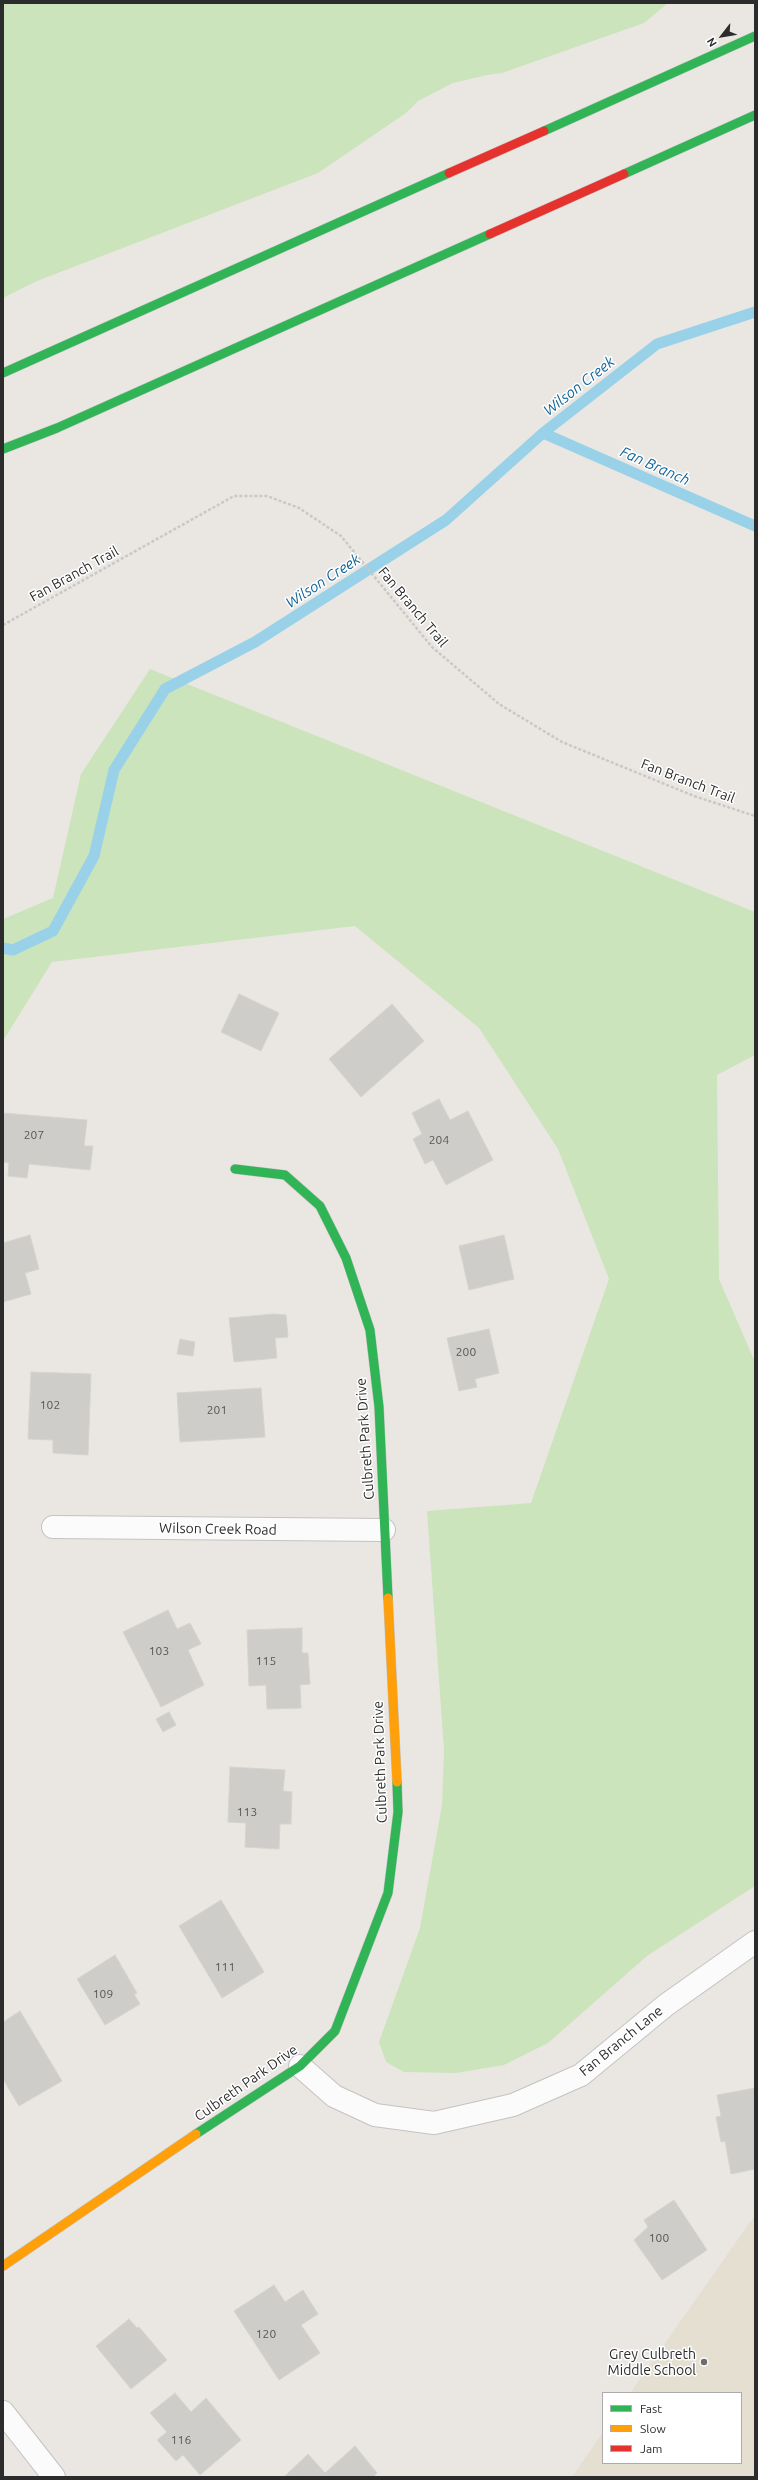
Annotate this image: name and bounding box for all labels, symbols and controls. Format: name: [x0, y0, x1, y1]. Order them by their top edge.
north arrow: [702, 16, 742, 56]
text: N: [704, 36, 719, 49]
water label: Wilson Creek: [540, 353, 618, 419]
water label: Fan Branch: [617, 443, 693, 489]
street label: Fan Branch Trail: [27, 543, 121, 605]
water label: Wilson Creek: [282, 550, 364, 612]
street label: Fan Branch Trail: [375, 564, 451, 650]
street label: Fan Branch Trail: [639, 755, 737, 807]
house number: 207: [24, 1128, 44, 1142]
house number: 204: [429, 1133, 449, 1147]
house number: 200: [456, 1345, 476, 1359]
street label: Culbreth Park Drive: [352, 1377, 378, 1501]
house number: 102: [40, 1398, 60, 1412]
house number: 201: [207, 1403, 227, 1417]
street label: Wilson Creek Road: [159, 1520, 277, 1538]
house number: 103: [149, 1644, 169, 1658]
house number: 115: [256, 1654, 276, 1668]
street label: Culbreth Park Drive: [369, 1701, 391, 1823]
house number: 113: [237, 1805, 257, 1819]
house number: 111: [215, 1960, 235, 1974]
house number: 109: [93, 1987, 113, 2001]
street label: Fan Branch Lane: [576, 2002, 666, 2080]
street label: Culbreth Park Drive: [191, 2041, 301, 2125]
house number: 100: [649, 2231, 669, 2245]
house number: 120: [256, 2327, 276, 2341]
place label: Grey Culbreth Middle School: [608, 2346, 696, 2378]
marker: Grey Culbreth Middle School: [699, 2357, 709, 2367]
legend: [602, 2392, 742, 2464]
text: Fast: [640, 2402, 662, 2415]
text: Slow: [640, 2422, 666, 2435]
house number: 116: [171, 2433, 191, 2447]
text: Jam: [640, 2442, 662, 2455]

